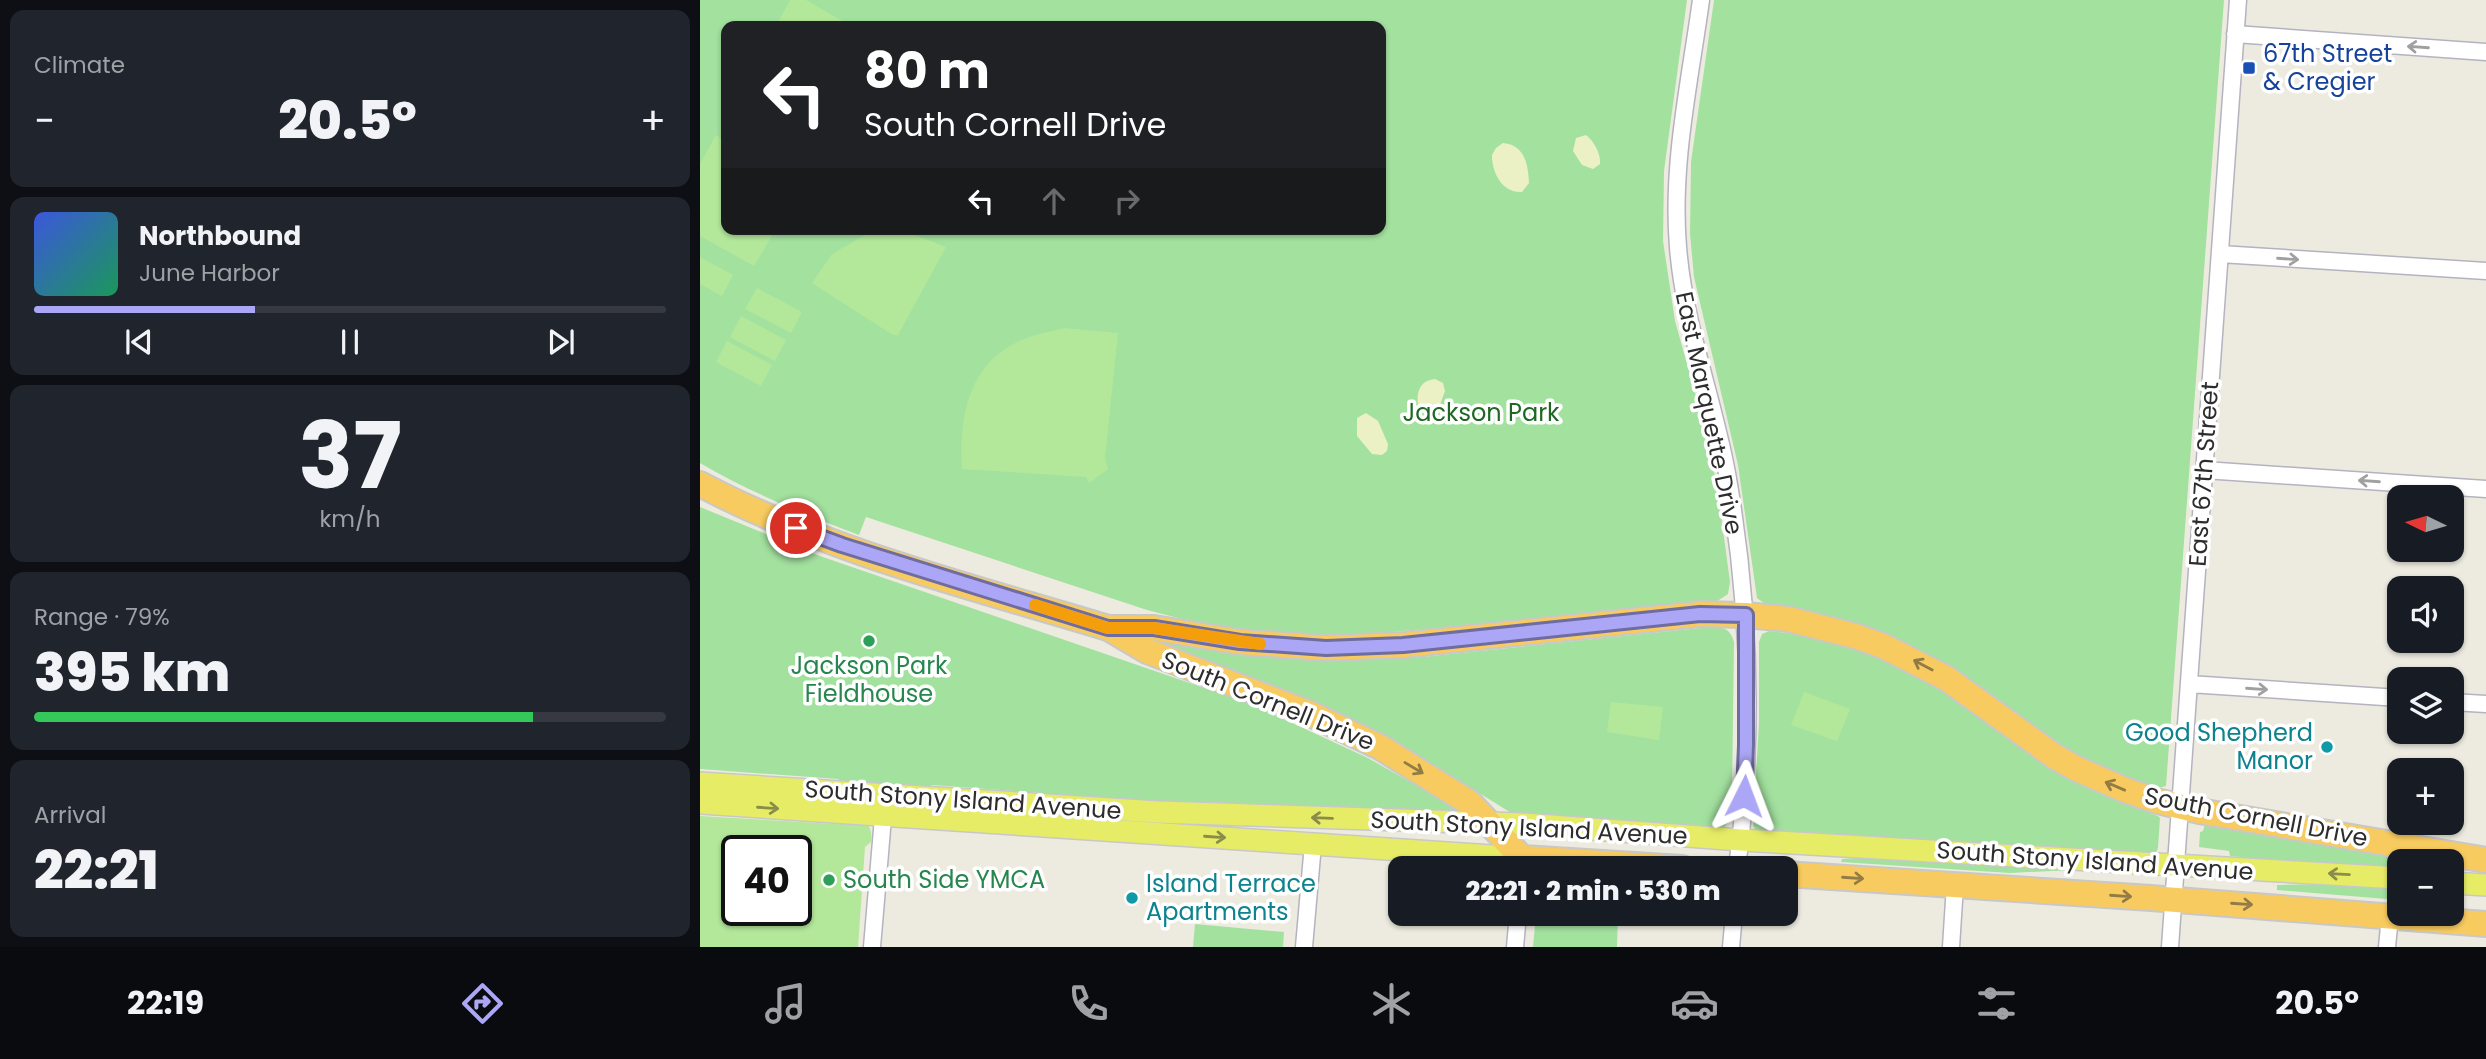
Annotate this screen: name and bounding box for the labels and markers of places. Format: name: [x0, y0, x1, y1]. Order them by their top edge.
place label: 67th Street & Cregier: [2263, 37, 2392, 98]
marker: 67th Street & Cregier: [2241, 60, 2257, 76]
pin: [766, 498, 826, 558]
marker: Jackson Park Fieldhouse: [861, 633, 877, 649]
place label: Jackson Park Fieldhouse: [791, 649, 948, 710]
place label: Good Shepherd Manor: [2125, 716, 2313, 777]
marker: Good Shepherd Manor: [2319, 739, 2335, 755]
place label: South Side YMCA: [843, 863, 1045, 896]
place label: Island Terrace Apartments: [1146, 867, 1316, 928]
marker: South Side YMCA: [821, 872, 837, 888]
marker: Island Terrace Apartments: [1124, 890, 1140, 906]

